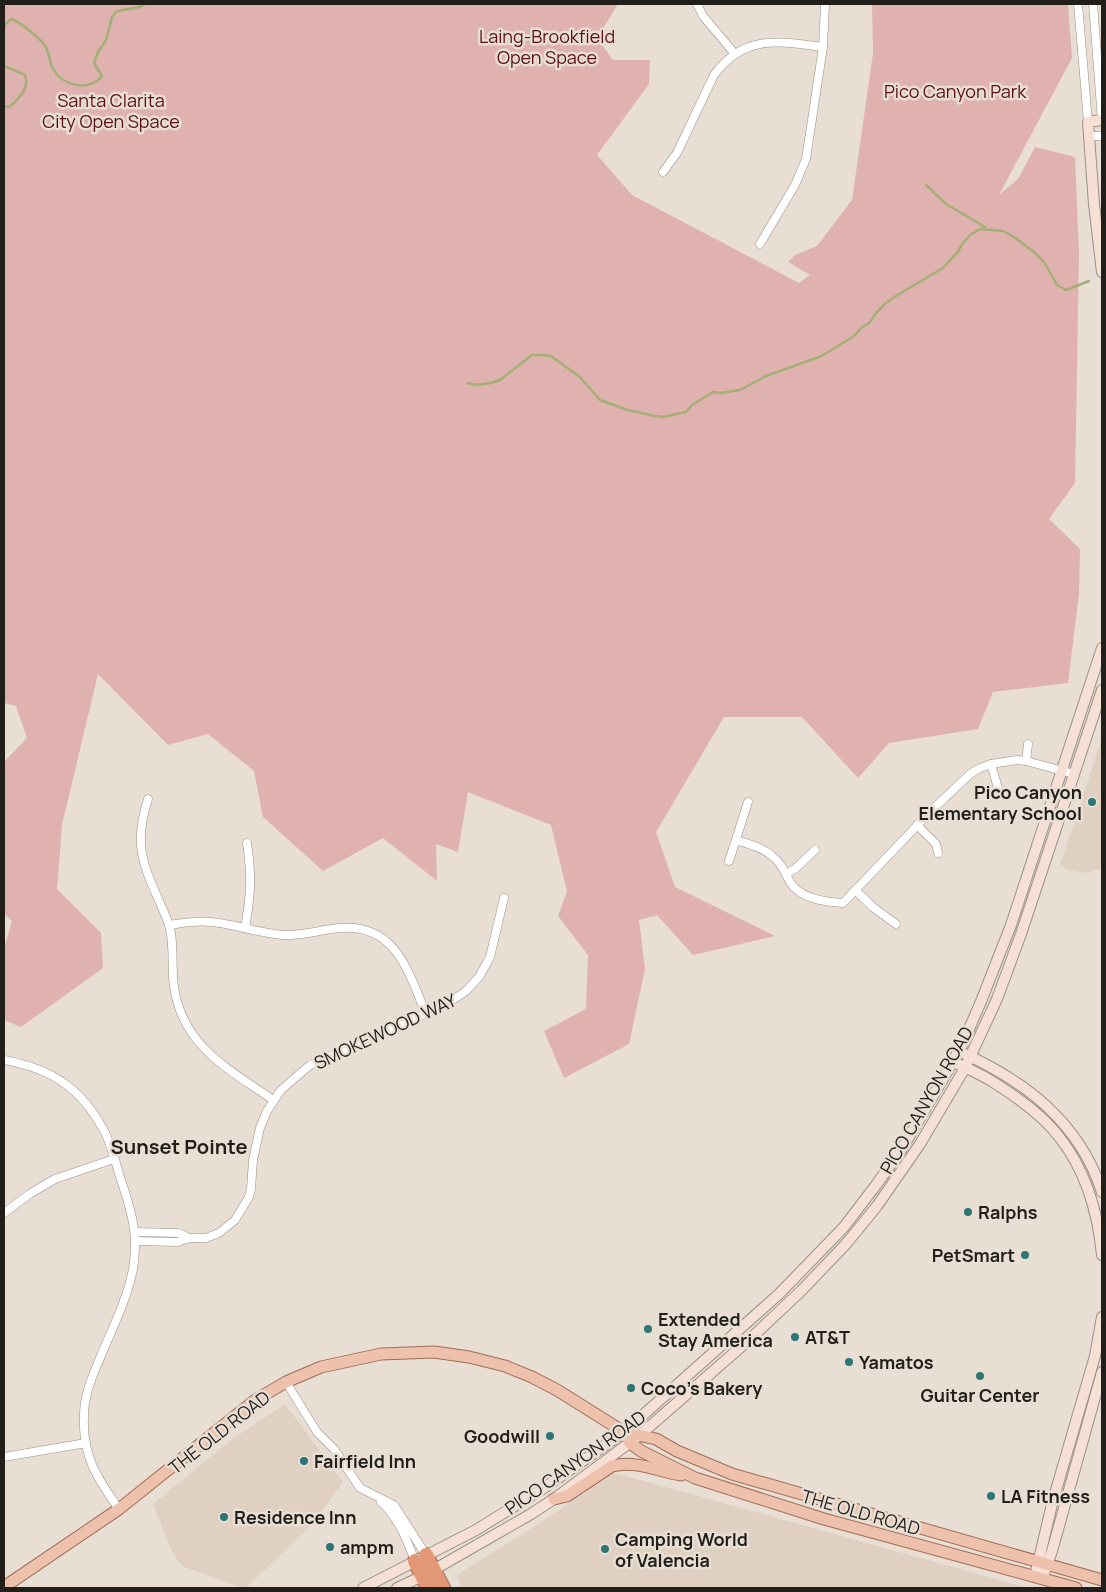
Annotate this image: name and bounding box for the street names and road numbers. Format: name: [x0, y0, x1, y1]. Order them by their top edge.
street label: SMOKEWOOD WAY: [310, 987, 461, 1074]
street label: PICO CANYON ROAD: [874, 1022, 978, 1178]
street label: THE OLD ROAD: [163, 1385, 275, 1479]
street label: PICO CANYON ROAD: [500, 1404, 650, 1520]
street label: THE OLD ROAD: [799, 1484, 923, 1540]

